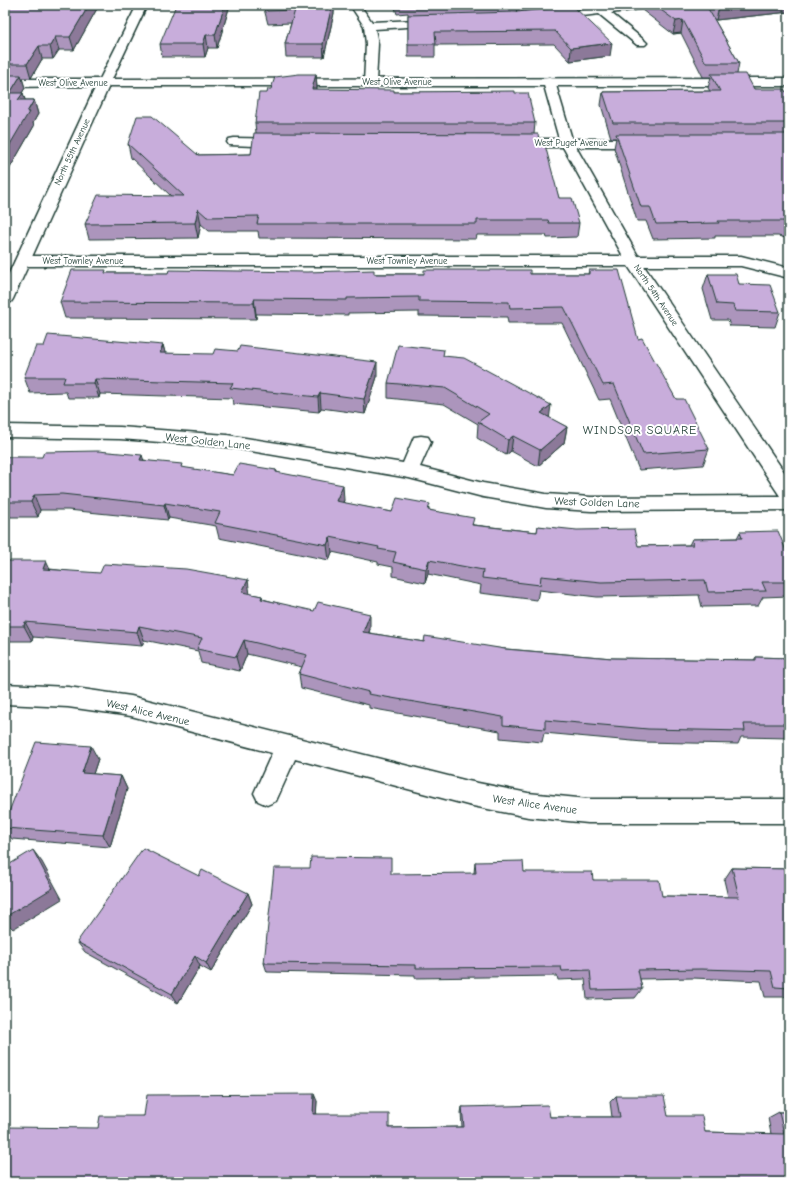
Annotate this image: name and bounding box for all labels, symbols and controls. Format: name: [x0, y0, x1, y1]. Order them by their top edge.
street label: West Olive Avenue: [362, 77, 432, 87]
street label: West Olive Avenue: [38, 78, 108, 88]
street label: North 55th Avenue: [52, 117, 92, 187]
street label: West Puget Avenue: [535, 138, 608, 148]
street label: West Townley Avenue: [43, 256, 124, 266]
street label: West Townley Avenue: [367, 256, 448, 266]
street label: North 54th Avenue: [632, 262, 680, 328]
district label: WINDSOR SQUARE: [583, 423, 697, 437]
street label: West Golden Lane: [165, 431, 252, 452]
street label: West Golden Lane: [554, 495, 640, 511]
street label: West Alice Avenue: [105, 697, 191, 728]
street label: West Alice Avenue: [492, 792, 578, 817]

